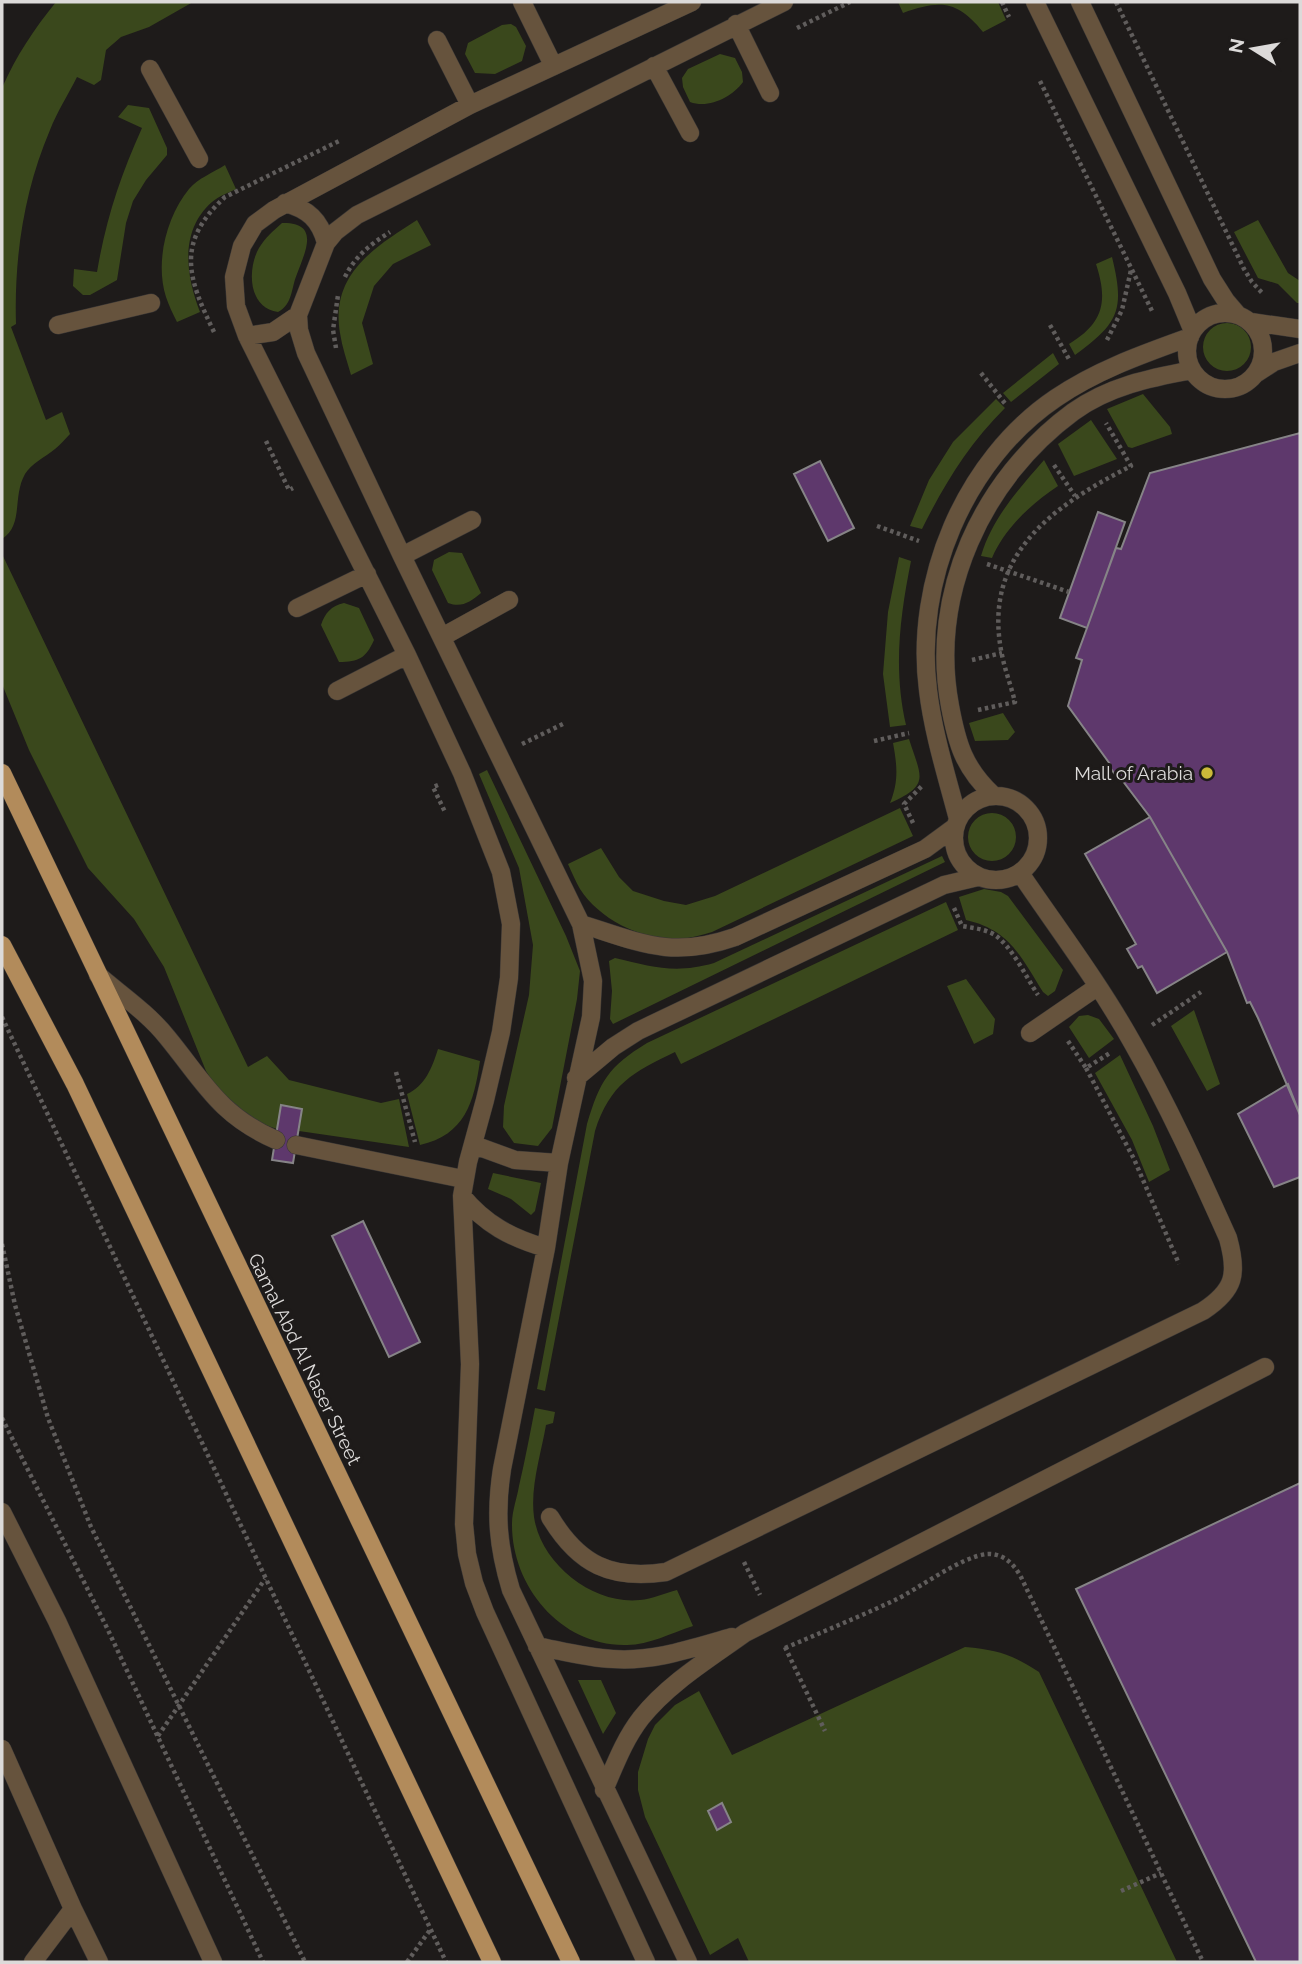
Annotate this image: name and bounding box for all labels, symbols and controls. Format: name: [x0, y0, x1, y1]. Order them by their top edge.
north arrow: [1218, 14, 1288, 84]
text: N: [1224, 37, 1248, 55]
place label: Mall of Arabia: [1074, 762, 1193, 784]
marker: Mall of Arabia: [1199, 765, 1215, 781]
street label: Gamal Abd Al Naser Street: [244, 1250, 366, 1469]

